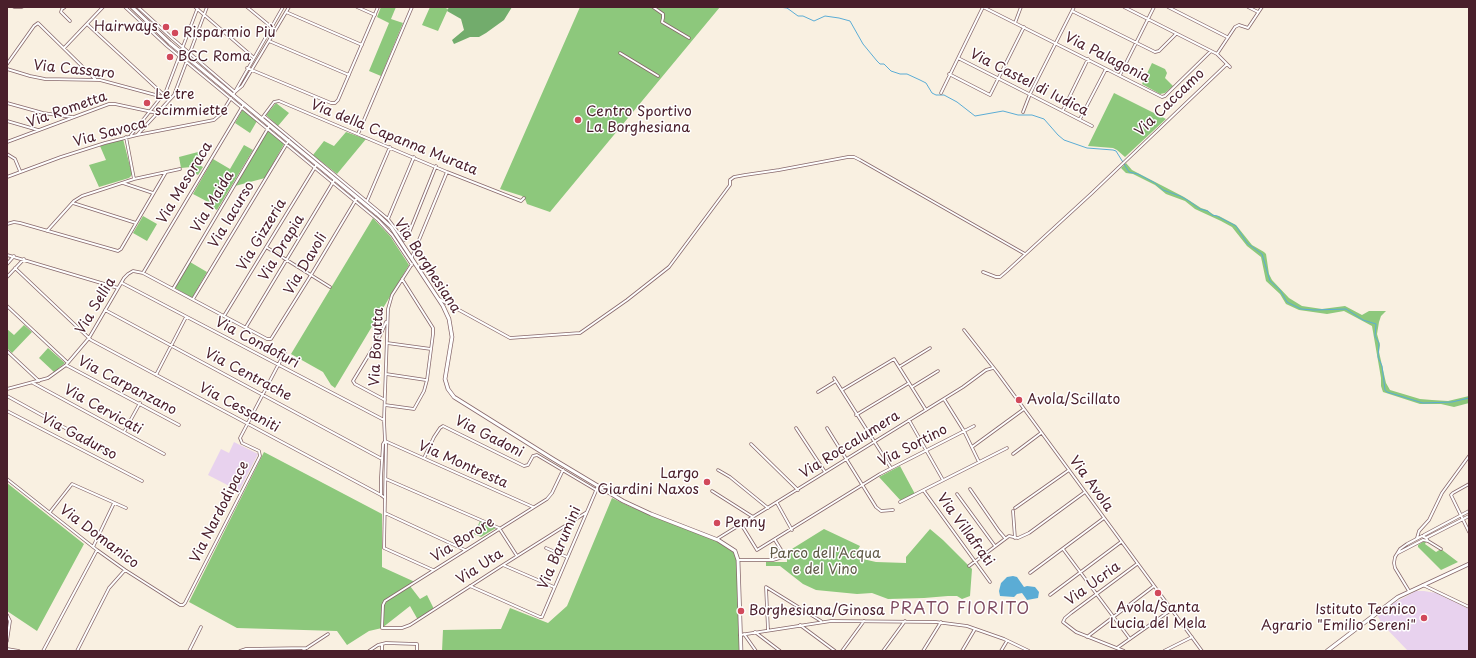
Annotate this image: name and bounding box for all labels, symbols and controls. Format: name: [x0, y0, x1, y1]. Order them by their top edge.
place label: Hairways: [94, 19, 158, 35]
marker: Hairways: [161, 22, 171, 32]
place label: Risparmio Più: [183, 25, 276, 41]
marker: Risparmio Più: [170, 28, 180, 38]
street label: Via Palagonia: [1062, 29, 1152, 87]
street label: Via Castel di Iudica: [967, 46, 1091, 120]
place label: BCC Roma: [178, 49, 251, 65]
marker: BCC Roma: [165, 52, 175, 62]
street label: Via Cassaro: [32, 57, 116, 83]
street label: Via Caccamo: [1132, 66, 1208, 140]
place label: Le tre scimmiette: [155, 87, 228, 120]
street label: Via Rometta: [25, 88, 109, 132]
street label: Via della Capanna Murata: [308, 97, 480, 179]
marker: Le tre scimmiette: [142, 98, 152, 108]
place label: Centro Sportivo La Borghesiana: [586, 104, 692, 136]
street label: Via Savoca: [72, 115, 148, 151]
marker: Centro Sportivo La Borghesiana: [573, 115, 583, 125]
street label: Via Mesoraca: [154, 139, 216, 227]
street label: Via Maida: [188, 168, 238, 236]
street label: Via Iacurso: [206, 179, 258, 251]
street label: Via Gizzeria: [234, 196, 290, 274]
street label: Via Drapia: [256, 212, 308, 284]
street label: Via Borghesiana: [390, 216, 464, 316]
street label: Via Davoli: [281, 230, 331, 298]
street label: Via Sellia: [73, 275, 119, 337]
street label: Via Borutta: [367, 307, 387, 387]
street label: Via Condofuri: [212, 314, 302, 372]
street label: Via Centrache: [202, 345, 294, 405]
street label: Via Carpanzano: [75, 353, 179, 419]
street label: Via Cessaniti: [196, 380, 282, 436]
street label: Via Cervicati: [61, 382, 145, 438]
place label: Avola/Scillato: [1027, 392, 1120, 408]
marker: Avola/Scillato: [1014, 395, 1024, 405]
street label: Via Roccalumera: [797, 408, 903, 482]
street label: Via Gadurso: [38, 410, 120, 464]
street label: Via Gadoni: [452, 413, 526, 461]
street label: Via Sortino: [876, 421, 950, 471]
street label: Via Montresta: [416, 438, 510, 492]
street label: Via Avola: [1065, 453, 1117, 515]
street label: Via Nardodipace: [187, 458, 253, 566]
place label: Largo Giardini Naxos: [597, 466, 699, 498]
marker: Largo Giardini Naxos: [702, 477, 712, 487]
street label: Via Villafrati: [933, 490, 997, 570]
street label: Via Domanico: [56, 502, 142, 572]
street label: Via Barumini: [535, 504, 585, 592]
street label: Via Borore: [428, 514, 498, 566]
place label: Penny: [725, 515, 766, 531]
marker: Penny: [712, 518, 722, 528]
street label: Via Uta: [454, 546, 506, 588]
park label: Parco dell'Acqua e del Vino: [769, 546, 881, 578]
street label: Via Ucria: [1062, 558, 1124, 610]
marker: Avola/Santa Lucia del Mela: [1153, 588, 1163, 598]
district label: PRATO FIORITO: [891, 600, 1029, 620]
place label: Avola/Santa Lucia del Mela: [1110, 600, 1206, 632]
place label: Istituto Tecnico Agrario "Emilio Sereni": [1261, 602, 1416, 634]
place label: Borghesiana/Ginosa: [749, 603, 885, 619]
marker: Borghesiana/Ginosa: [736, 606, 746, 616]
marker: Istituto Tecnico Agrario "Emilio Sereni": [1419, 613, 1429, 623]

